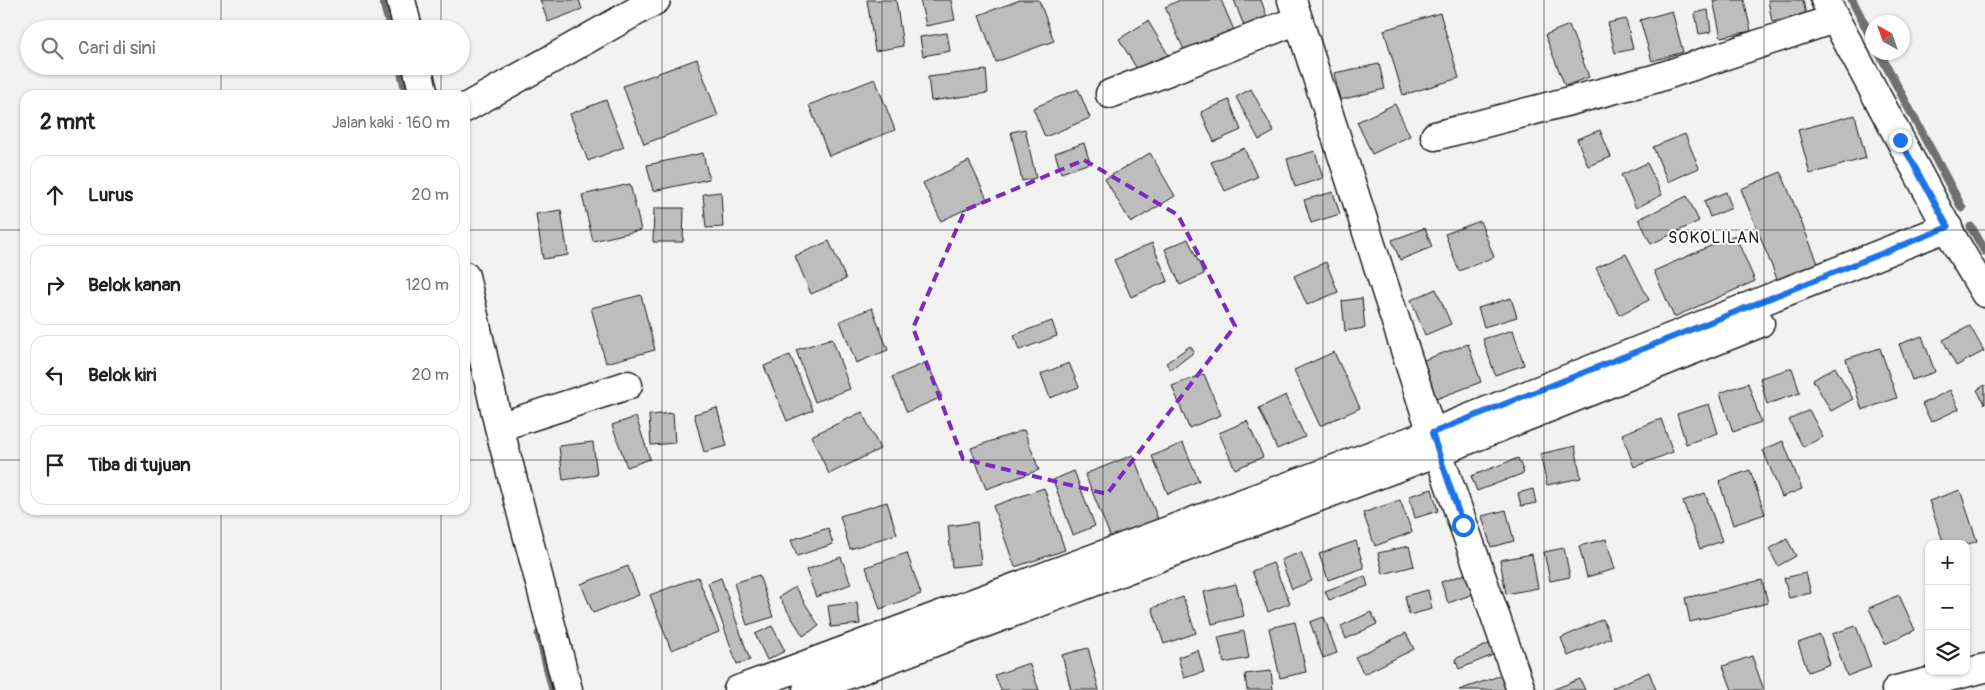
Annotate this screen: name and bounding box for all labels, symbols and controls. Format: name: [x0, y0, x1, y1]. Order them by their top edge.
north arrow: [1865, 15, 1910, 60]
search box: [20, 20, 470, 75]
icon: search: [38, 34, 66, 62]
text: Cari di sini: [78, 36, 155, 60]
text: 2 mnt: [40, 109, 95, 136]
text: Jalan kaki · 160 m: [332, 113, 450, 133]
route end: [1889, 129, 1912, 152]
icon: ahead: [41, 181, 69, 209]
text: Lurus: [88, 183, 133, 207]
text: 20 m: [411, 185, 449, 205]
district label: SOKOLILAN: [1668, 228, 1760, 248]
icon: right: [41, 271, 69, 299]
text: Belok kanan: [88, 273, 181, 297]
text: 120 m: [405, 275, 449, 295]
icon: left: [41, 361, 69, 389]
text: Belok kiri: [88, 363, 156, 387]
text: 20 m: [411, 365, 449, 385]
icon: arrive: [41, 451, 69, 479]
text: Tiba di tujuan: [88, 453, 191, 477]
route start: [1452, 514, 1475, 537]
map controls: [1925, 540, 1970, 675]
button: +: [1925, 540, 1970, 585]
button: −: [1925, 585, 1970, 630]
button: layers: [1925, 630, 1970, 675]

